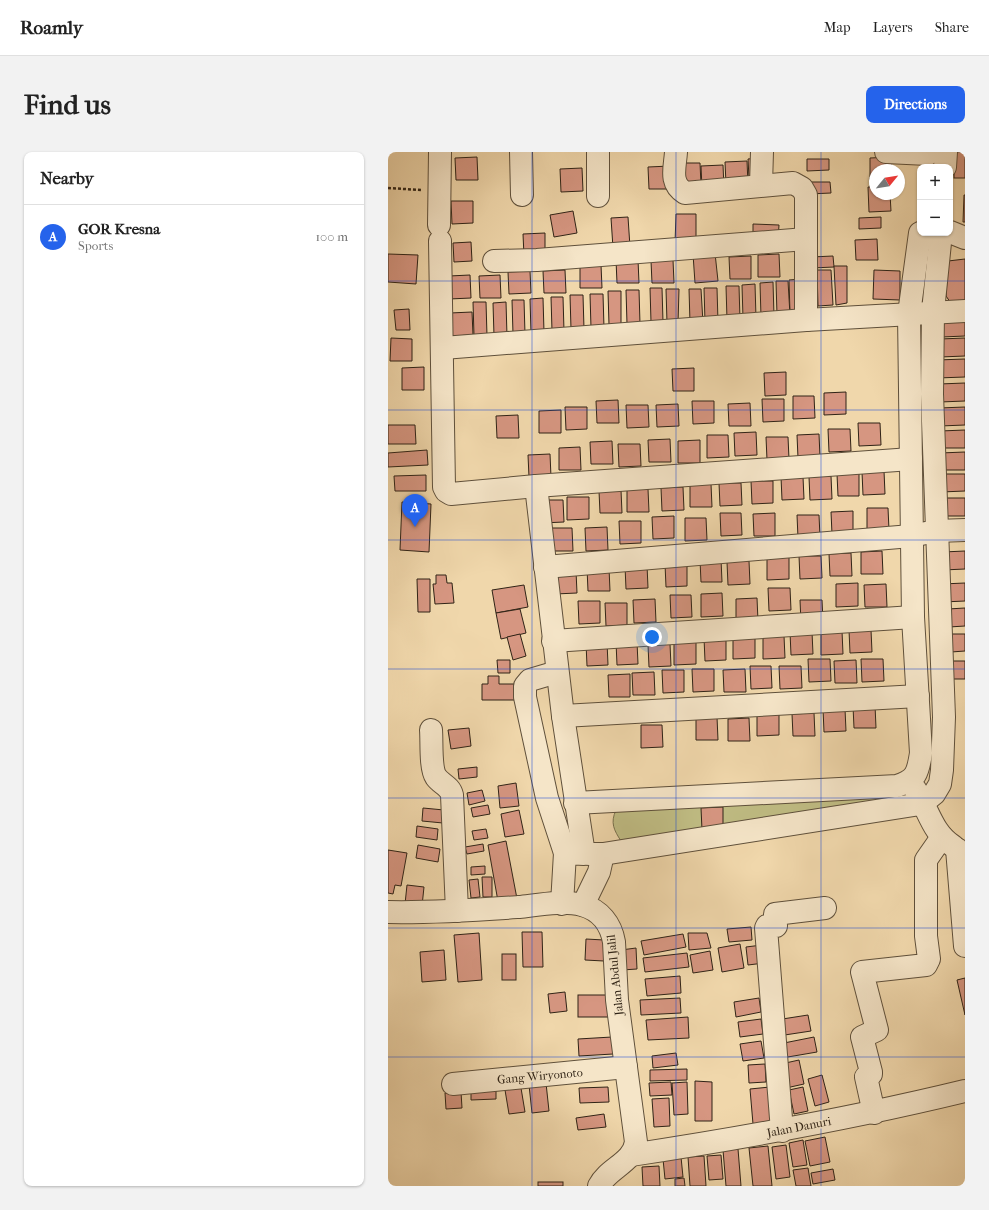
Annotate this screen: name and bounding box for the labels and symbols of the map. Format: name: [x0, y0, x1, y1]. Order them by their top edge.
north arrow: [869, 164, 905, 200]
pin: A: [402, 494, 428, 527]
your location: [642, 627, 662, 647]
street label: Jalan Abdul Jalil: [604, 933, 626, 1017]
street label: Gang Wiryonoto: [497, 1065, 583, 1087]
street label: Jalan Danuri: [765, 1114, 833, 1140]

